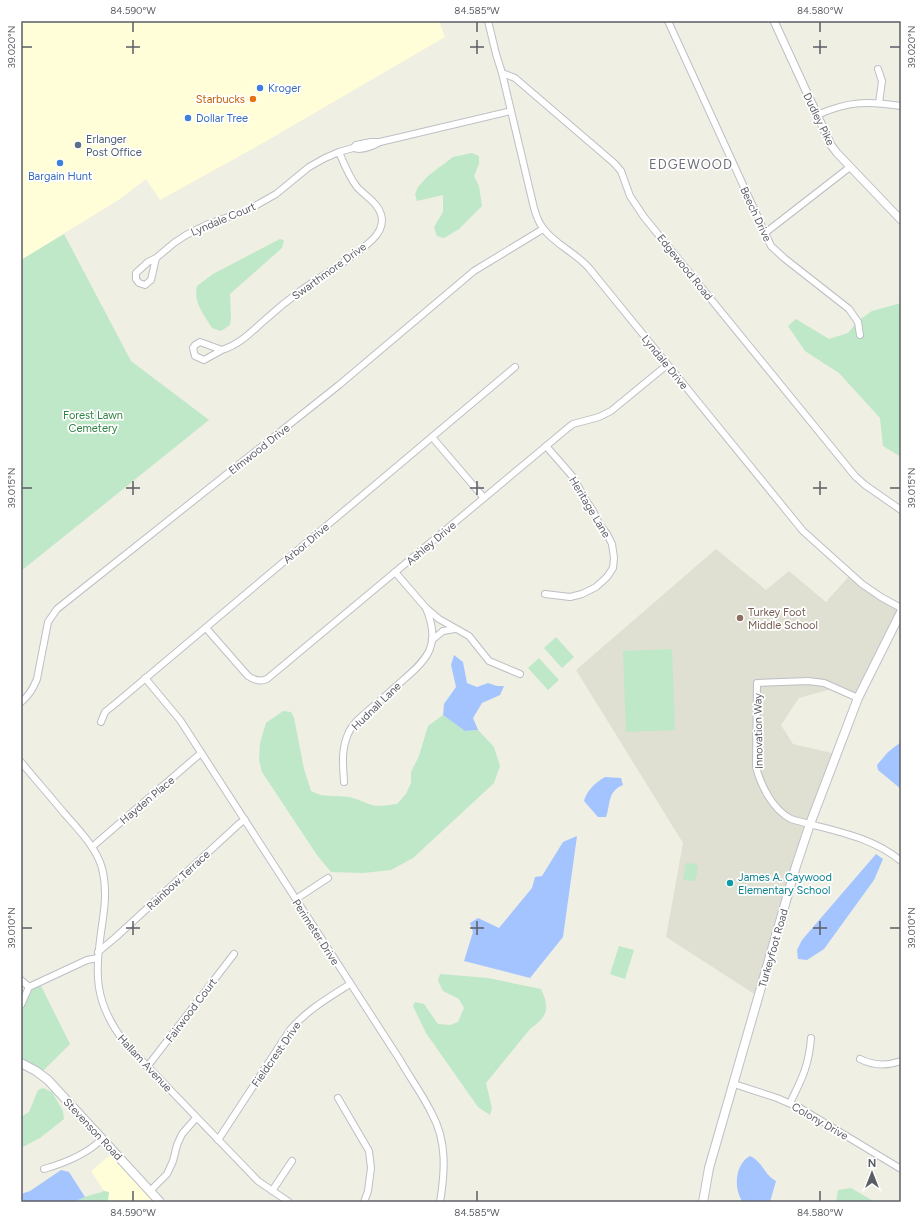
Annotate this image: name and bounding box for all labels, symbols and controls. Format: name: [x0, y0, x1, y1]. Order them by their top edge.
text: 84.590°W: [110, 4, 156, 17]
text: 84.585°W: [454, 4, 500, 17]
text: 84.580°W: [797, 4, 843, 17]
text: 39.020°N: [5, 25, 18, 69]
text: 39.020°N: [905, 25, 918, 69]
place label: Kroger: [268, 82, 301, 95]
marker: Kroger: [255, 83, 265, 93]
street label: Dudley Pike: [800, 91, 837, 148]
place label: Starbucks: [196, 93, 245, 106]
marker: Starbucks: [248, 94, 258, 104]
place label: Dollar Tree: [196, 112, 248, 125]
marker: Dollar Tree: [183, 113, 193, 123]
place label: Erlanger Post Office: [86, 133, 142, 159]
marker: Erlanger Post Office: [73, 140, 83, 150]
district label: EDGEWOOD: [649, 157, 733, 172]
marker: Bargain Hunt: [55, 158, 65, 168]
place label: Bargain Hunt: [28, 170, 92, 183]
street label: Beech Drive: [737, 185, 774, 244]
street label: Lyndale Court: [189, 200, 258, 239]
street label: Edgewood Road: [654, 232, 715, 303]
street label: Swarthmore Drive: [290, 240, 369, 303]
street label: Lyndale Drive: [639, 332, 691, 392]
park label: Forest Lawn Cemetery: [63, 409, 123, 435]
street label: Elmwood Drive: [226, 421, 292, 477]
text: 39.015°N: [5, 468, 18, 508]
text: 39.015°N: [905, 468, 918, 508]
street label: Heritage Lane: [566, 474, 613, 540]
street label: Ashley Drive: [404, 519, 459, 568]
street label: Arbor Drive: [281, 520, 332, 566]
place label: Turkey Foot Middle School: [748, 606, 818, 632]
marker: Turkey Foot Middle School: [735, 613, 745, 623]
street label: Hudnall Lane: [349, 680, 404, 733]
street label: Innovation Way: [751, 693, 766, 769]
street label: Hayden Place: [117, 774, 177, 827]
street label: Rainbow Terrace: [144, 848, 213, 913]
place label: James A. Caywood Elementary School: [738, 871, 832, 897]
marker: James A. Caywood Elementary School: [725, 878, 735, 888]
street label: Perimeter Drive: [289, 897, 342, 968]
text: 39.010°N: [5, 907, 18, 949]
street label: Turkeyfoot Road: [756, 907, 791, 989]
text: 39.010°N: [905, 907, 918, 949]
street label: Fairwood Court: [163, 976, 220, 1045]
street label: Fieldcrest Drive: [249, 1019, 304, 1089]
street label: Hallam Avenue: [115, 1032, 174, 1095]
street label: Stevenson Road: [61, 1096, 125, 1163]
street label: Colony Drive: [789, 1100, 850, 1143]
north arrow: [852, 1153, 892, 1193]
text: N: [868, 1157, 876, 1170]
text: 84.590°W: [110, 1206, 156, 1219]
text: 84.585°W: [454, 1206, 500, 1219]
text: 84.580°W: [797, 1206, 843, 1219]

